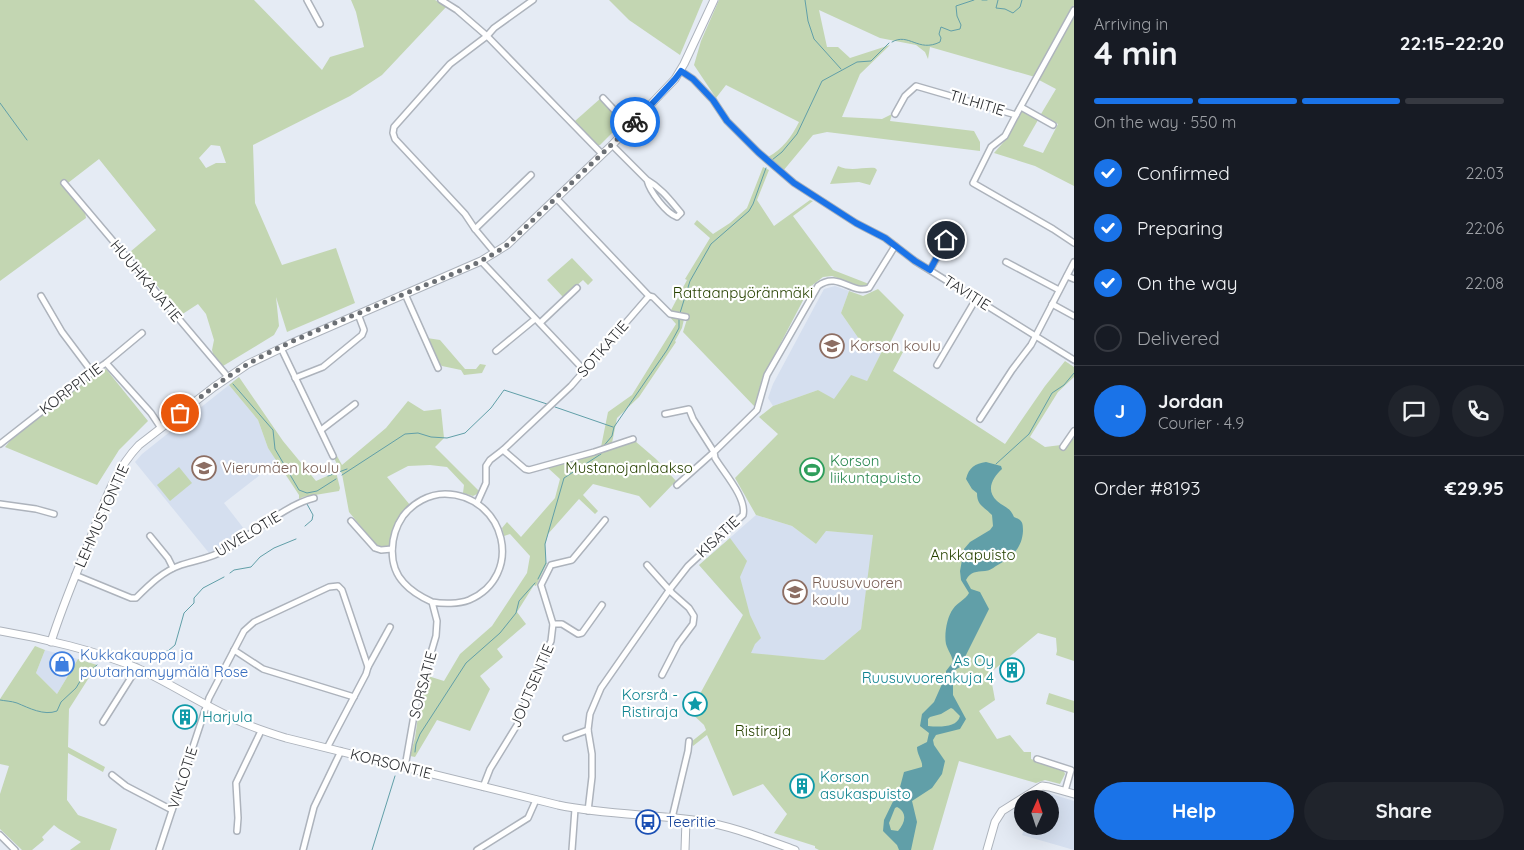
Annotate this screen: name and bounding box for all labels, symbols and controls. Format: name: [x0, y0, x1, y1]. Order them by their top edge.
text: Arriving in: [1094, 14, 1168, 34]
text: 22:15–22:20: [1400, 31, 1504, 55]
text: 4 min: [1094, 33, 1178, 73]
street label: TILHITIE: [947, 85, 1007, 120]
courier: [610, 97, 660, 147]
icon: bike: [621, 108, 649, 136]
text: On the way · 550 m: [1094, 112, 1236, 132]
icon: check: [1094, 159, 1122, 187]
text: Confirmed: [1137, 161, 1230, 185]
text: 22:03: [1465, 163, 1504, 183]
icon: check: [1094, 214, 1122, 242]
text: Preparing: [1137, 216, 1223, 240]
text: 22:06: [1465, 218, 1504, 238]
pin: [925, 219, 967, 261]
icon: home: [932, 226, 960, 254]
street label: HUUHKAJATIE: [106, 236, 186, 326]
icon: check: [1094, 269, 1122, 297]
street label: TAVITIE: [940, 271, 994, 314]
text: On the way: [1137, 271, 1238, 295]
text: 22:08: [1465, 273, 1504, 293]
park label: Rattaanpyöränmäki: [673, 283, 813, 302]
street label: SOTKATIE: [573, 316, 632, 381]
text: Delivered: [1137, 326, 1220, 350]
school or university icon: Korson koulu: [819, 333, 845, 359]
place label: Korson koulu: [850, 336, 941, 355]
street label: KORPPITIE: [35, 359, 106, 419]
button: chat: [1388, 385, 1440, 437]
button: phone: [1452, 385, 1504, 437]
text: Jordan: [1158, 389, 1223, 413]
pin: [159, 392, 201, 434]
icon: bag: [166, 399, 194, 427]
text: J: [1115, 399, 1125, 423]
text: Courier · 4.9: [1158, 413, 1244, 433]
place label: Korson liikuntapuisto: [830, 451, 921, 487]
school or university icon: Vierumäen koulu: [191, 455, 217, 481]
sports icon: Korson liikuntapuisto: [799, 457, 825, 483]
place label: Vierumäen koulu: [222, 458, 339, 477]
park label: Mustanojanlaakso: [565, 458, 693, 477]
street label: LEHMUSTONTIE: [70, 461, 133, 570]
text: Order #8193: [1094, 476, 1200, 500]
text: €29.95: [1445, 476, 1504, 500]
street label: UIVELOTIE: [211, 507, 284, 561]
street label: KISATIE: [692, 512, 743, 562]
park label: Ankkapuisto: [930, 545, 1016, 564]
place label: Ruusuvuoren koulu: [812, 573, 903, 609]
school or university icon: Ruusuvuoren koulu: [782, 579, 808, 605]
street label: JOUTSENTIE: [505, 641, 558, 730]
place label: Kukkakauppa ja puutarhamyymälä Rose: [80, 645, 248, 681]
street label: SORSATIE: [404, 649, 441, 721]
shop icon: Kukkakauppa ja puutarhamyymälä Rose: [49, 651, 75, 677]
place label: As Oy Ruusuvuorenkuja 4: [862, 651, 994, 687]
building icon: As Oy Ruusuvuorenkuja 4: [999, 657, 1025, 683]
place label: Korsrå - Ristiraja: [622, 685, 678, 721]
place icon: Korsrå - Ristiraja: [682, 691, 708, 717]
building icon: Harjula: [172, 704, 198, 730]
place label: Harjula: [202, 707, 253, 726]
park label: Ristiraja: [735, 721, 791, 740]
street label: VIKLOTIE: [164, 744, 201, 811]
street label: KORSONTIE: [348, 744, 434, 783]
place label: Korson asukaspuisto: [820, 767, 911, 803]
building icon: Korson asukaspuisto: [789, 773, 815, 799]
button: Help: [1094, 782, 1294, 840]
button: Share: [1304, 782, 1504, 840]
north arrow: [1014, 790, 1059, 835]
map controls: [1014, 790, 1059, 835]
bus stop icon: Teeritie: [635, 809, 661, 835]
place label: Teeritie: [666, 812, 716, 831]

